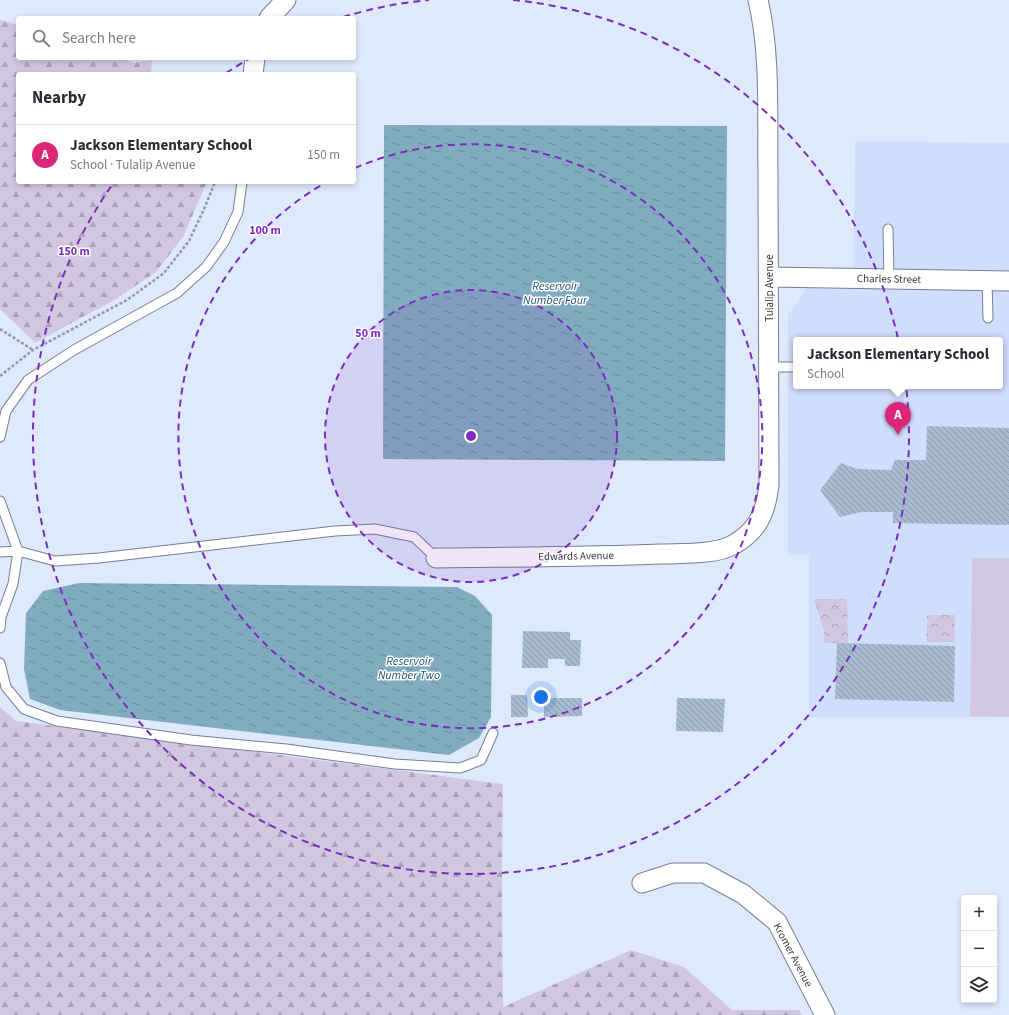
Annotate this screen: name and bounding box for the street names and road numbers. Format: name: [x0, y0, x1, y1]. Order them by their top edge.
street label: Tulalip Avenue: [762, 254, 777, 322]
street label: Charles Street: [857, 271, 922, 287]
street label: Edwards Avenue: [538, 548, 614, 564]
street label: Kromer Avenue: [770, 920, 816, 990]

